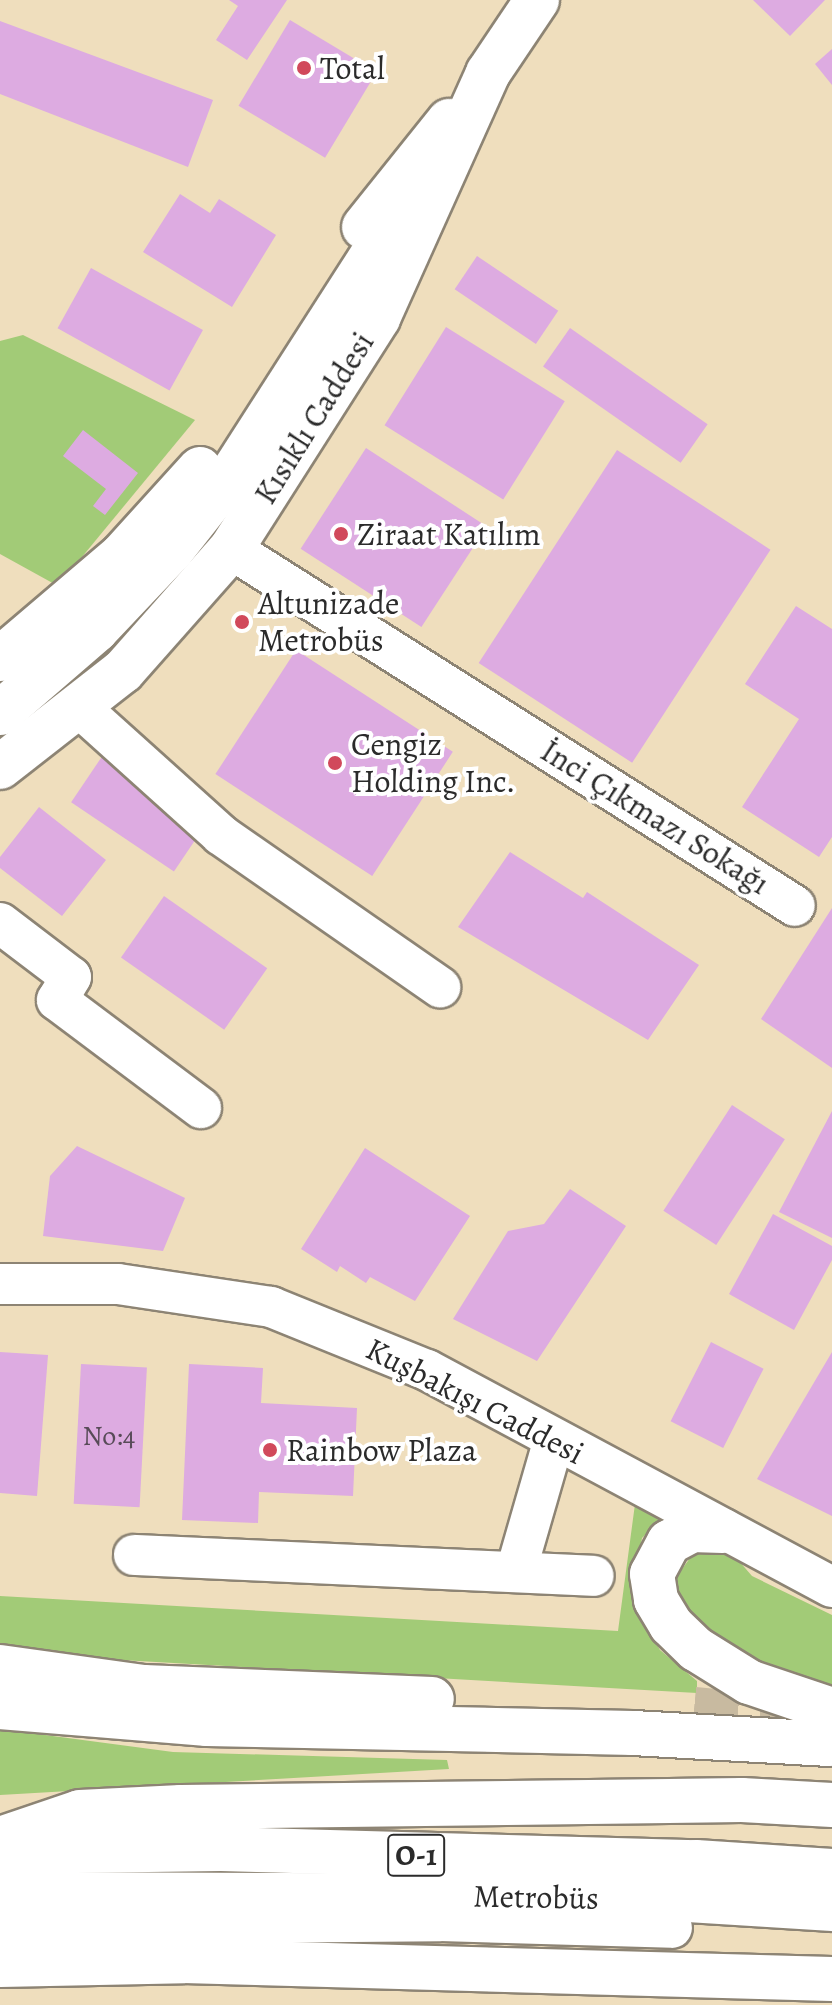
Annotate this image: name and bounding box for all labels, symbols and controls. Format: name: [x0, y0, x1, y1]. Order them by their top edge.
place label: Total: [320, 49, 385, 87]
marker: Total: [295, 59, 313, 77]
street label: Kısıklı Caddesi: [246, 325, 382, 511]
place label: Ziraat Katılım: [357, 515, 541, 553]
marker: Ziraat Katılım: [332, 525, 350, 543]
place label: Altunizade Metrobüs: [258, 585, 399, 660]
marker: Altunizade Metrobüs: [233, 613, 251, 631]
place label: Cengiz Holding Inc.: [351, 726, 515, 801]
street label: İnci Çıkmazı Sokağı: [534, 731, 776, 903]
marker: Cengiz Holding Inc.: [326, 754, 344, 772]
street label: Kuşbakışı Caddesi: [360, 1330, 590, 1472]
house number: No:4: [83, 1419, 135, 1453]
place label: Rainbow Plaza: [286, 1431, 477, 1469]
marker: Rainbow Plaza: [261, 1441, 279, 1459]
road number: O-1: [386, 1829, 446, 1881]
street label: Metrobüs: [473, 1877, 599, 1917]

